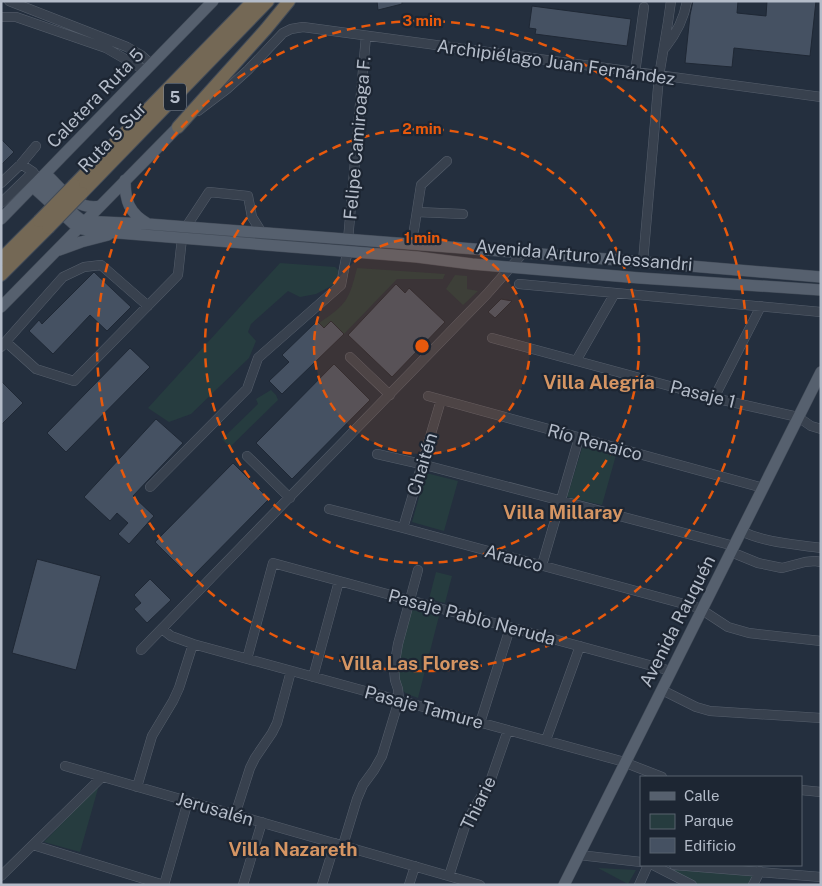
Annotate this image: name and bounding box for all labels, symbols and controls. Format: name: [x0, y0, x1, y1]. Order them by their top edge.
text: 3 min: [402, 12, 442, 29]
street label: Archipiélago Juan Fernández: [436, 35, 676, 89]
street label: Caletera Ruta 5: [42, 44, 148, 152]
street label: Felipe Camiroaga F.: [339, 55, 375, 221]
road number: 5: [164, 84, 186, 110]
street label: Ruta 5 Sur: [73, 98, 151, 176]
text: 2 min: [402, 120, 442, 137]
text: 1 min: [404, 229, 440, 246]
street label: Avenida Arturo Alessandri: [475, 235, 693, 275]
centre of rings: [413, 337, 431, 355]
district label: Villa Alegría: [543, 371, 655, 393]
street label: Pasaje 1: [668, 376, 738, 412]
street label: Río Renaico: [545, 419, 645, 465]
street label: Chaitén: [403, 430, 441, 498]
district label: Villa Millaray: [503, 501, 623, 523]
street label: Arauco: [482, 540, 546, 576]
street label: Avenida Rauquén: [635, 552, 719, 690]
street label: Pasaje Pablo Neruda: [386, 585, 558, 649]
district label: Villa Las Flores: [341, 652, 479, 674]
street label: Pasaje Tamure: [362, 681, 486, 733]
street label: Thiarie: [456, 773, 500, 833]
legend: [640, 776, 802, 866]
text: Calle: [684, 787, 720, 804]
street label: Jerusalén: [174, 788, 256, 830]
text: Parque: [684, 812, 734, 829]
text: Edificio: [684, 837, 736, 854]
district label: Villa Nazareth: [228, 838, 358, 860]

